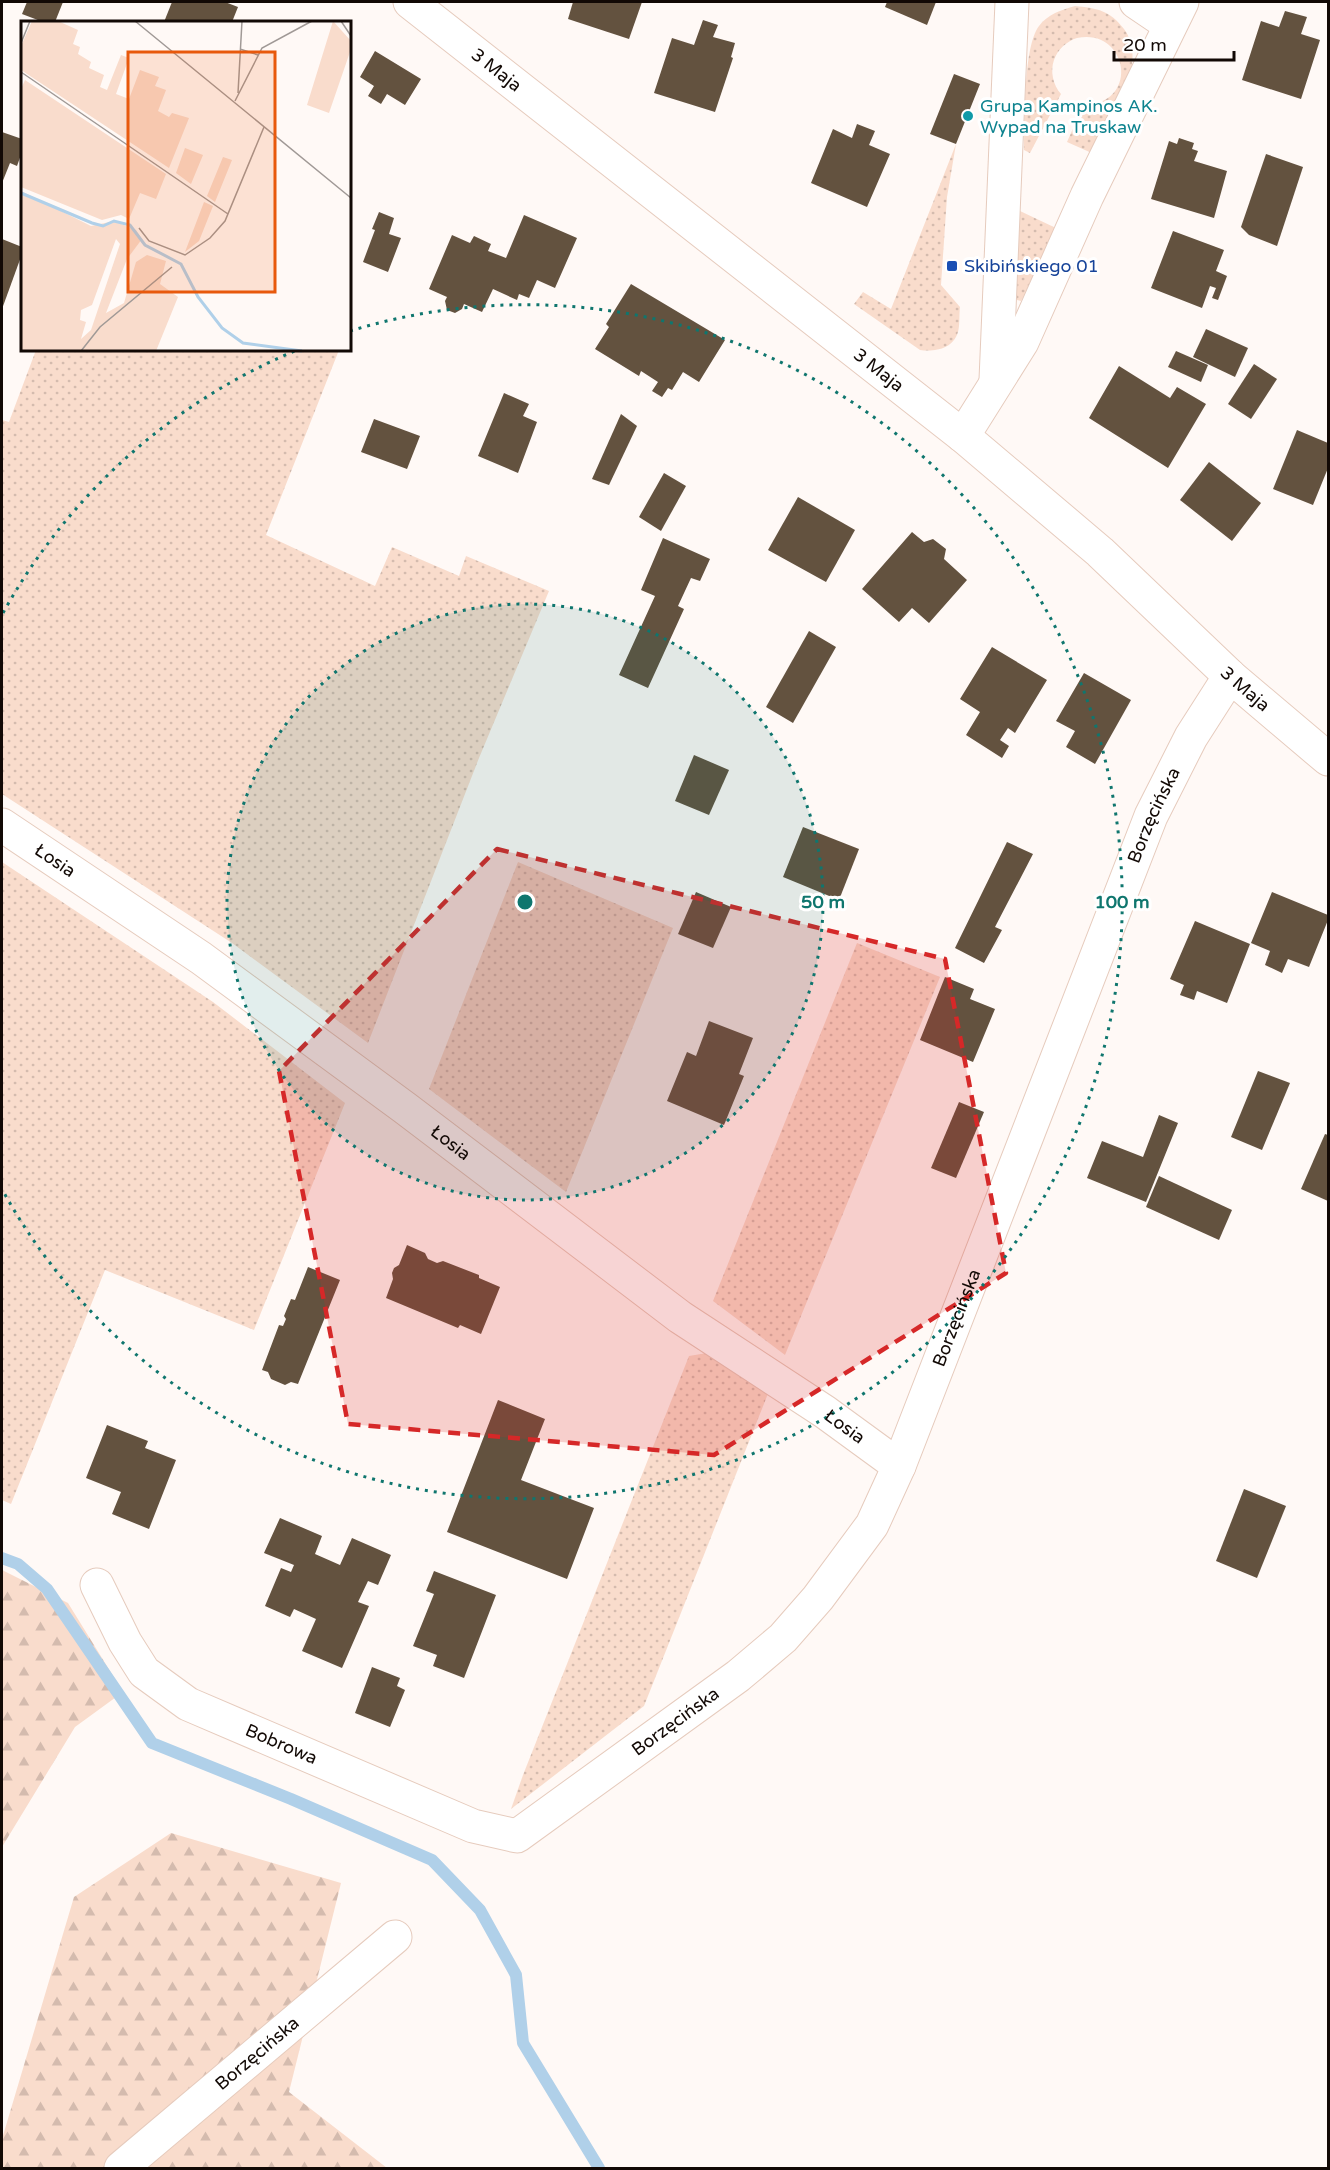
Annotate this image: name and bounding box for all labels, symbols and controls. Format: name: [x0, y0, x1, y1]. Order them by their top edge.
inset map: [21, 21, 351, 351]
scale bar: [1114, 24, 1234, 62]
text: 20 m: [1123, 34, 1167, 56]
street label: 3 Maja: [467, 43, 526, 97]
place label: Grupa Kampinos AK. Wypad na Truskaw: [980, 95, 1158, 138]
marker: Grupa Kampinos AK. Wypad na Truskaw: [961, 109, 975, 123]
place label: Skibińskiego 01: [964, 255, 1099, 277]
marker: Skibińskiego 01: [945, 259, 959, 273]
street label: 3 Maja: [849, 343, 909, 397]
street label: 3 Maja: [1216, 662, 1274, 716]
street label: Borzęcińska: [1123, 764, 1185, 866]
street label: Łosia: [31, 839, 80, 882]
text: 50 m: [801, 891, 845, 913]
text: 100 m: [1094, 891, 1150, 913]
centre of rings: [515, 892, 535, 912]
street label: Łosia: [426, 1120, 475, 1165]
street label: Borzęcińska: [928, 1266, 985, 1370]
street label: Łosia: [820, 1404, 869, 1449]
street label: Borzęcińska: [627, 1682, 723, 1760]
street label: Bobrowa: [242, 1719, 321, 1769]
street label: Borzęcińska: [211, 2012, 304, 2095]

